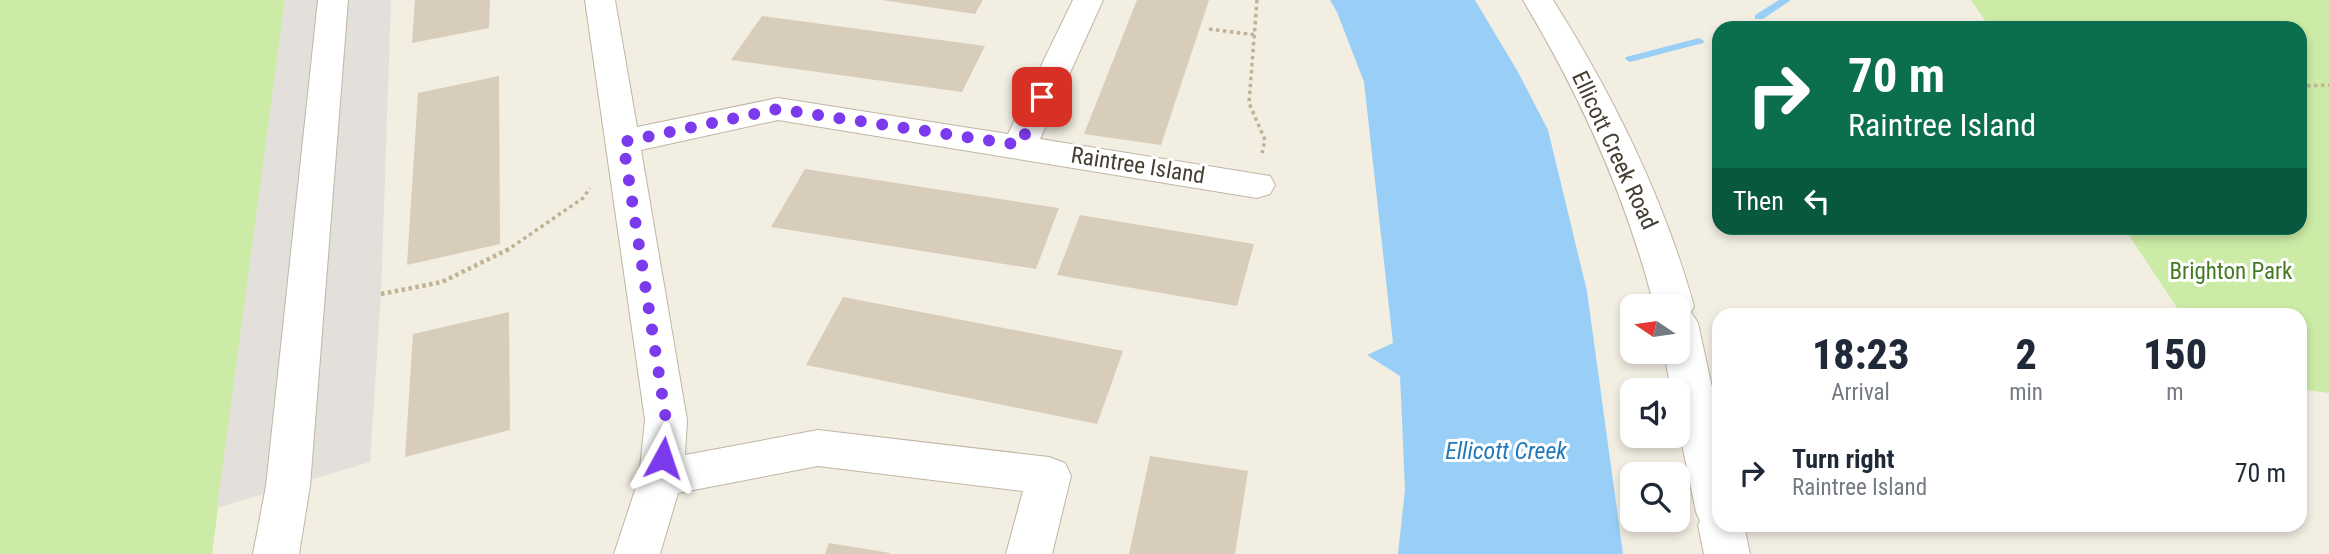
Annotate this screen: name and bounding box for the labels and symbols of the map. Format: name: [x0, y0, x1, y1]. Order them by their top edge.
pin: [1012, 67, 1072, 127]
street label: Ellicott Creek Road: [1566, 67, 1663, 234]
street label: Raintree Island: [1069, 142, 1207, 189]
park label: Brighton Park: [2170, 258, 2293, 285]
north arrow: [1620, 294, 1690, 364]
position arrow: [626, 421, 700, 495]
water label: Ellicott Creek: [1445, 437, 1567, 465]

